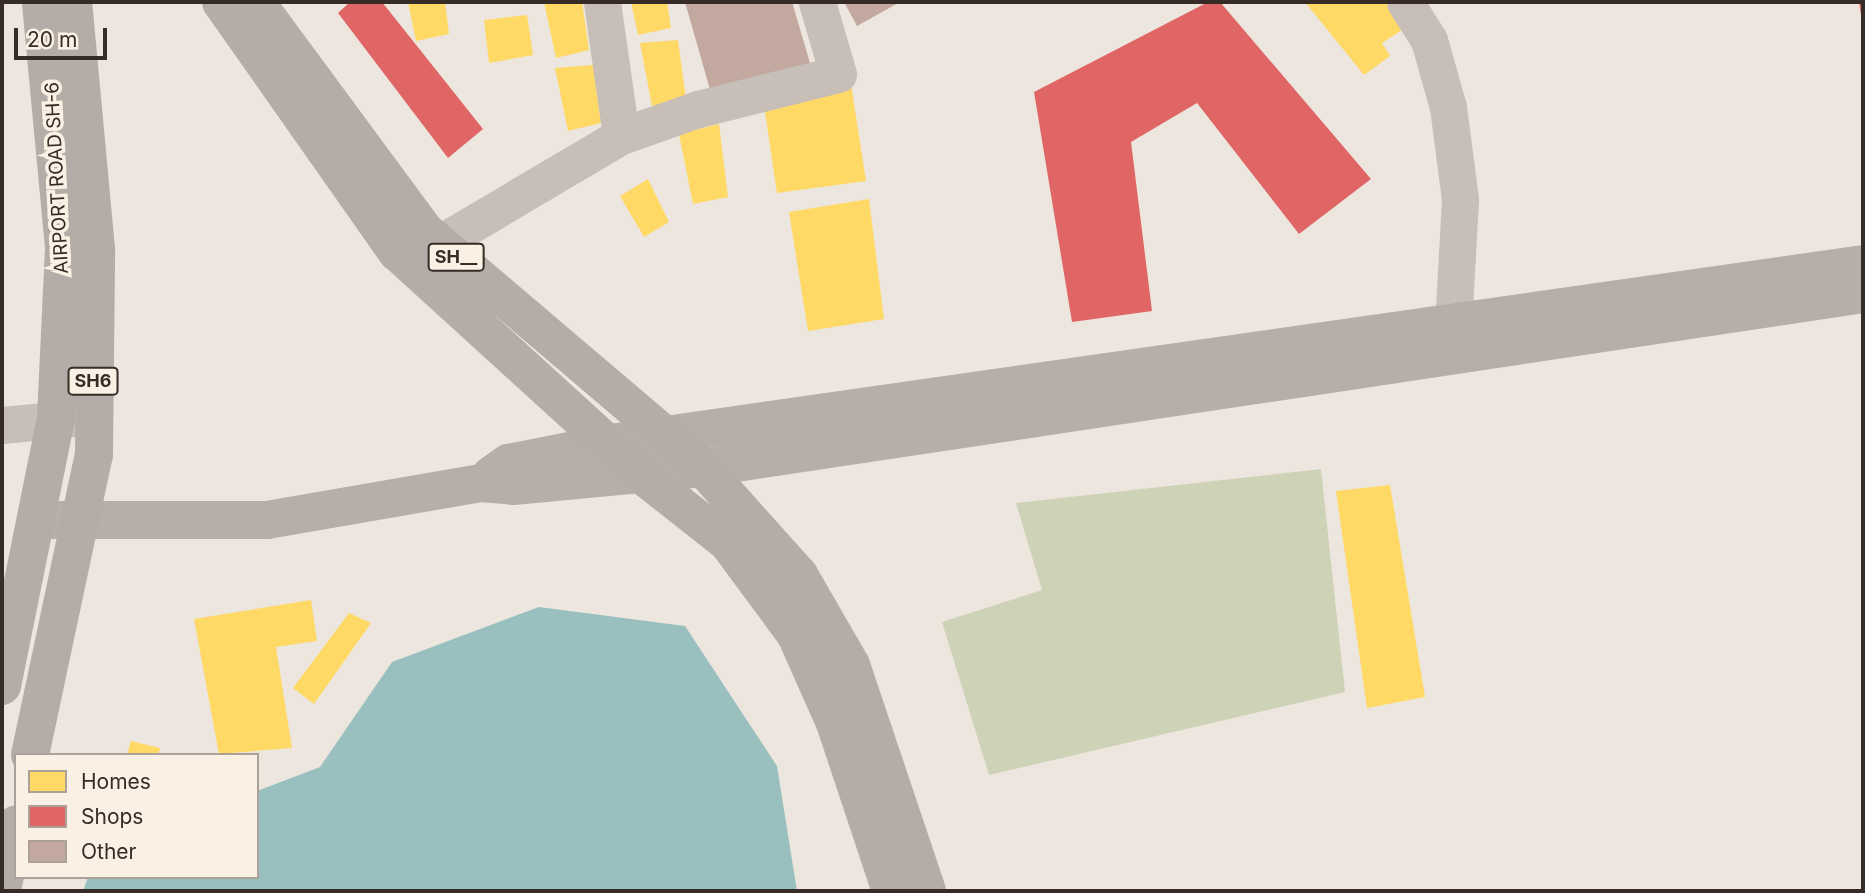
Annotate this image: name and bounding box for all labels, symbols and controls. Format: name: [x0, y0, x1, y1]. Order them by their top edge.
scale bar: [18, 14, 110, 58]
text: 20 m: [27, 27, 77, 52]
street label: AIRPORT ROAD SH-6: [41, 82, 73, 274]
road number: SH__: [426, 243, 486, 272]
road number: SH6: [67, 366, 119, 396]
legend: [14, 753, 259, 879]
text: Homes: [81, 769, 151, 794]
text: Shops: [81, 804, 143, 829]
text: Other: [81, 839, 137, 864]

